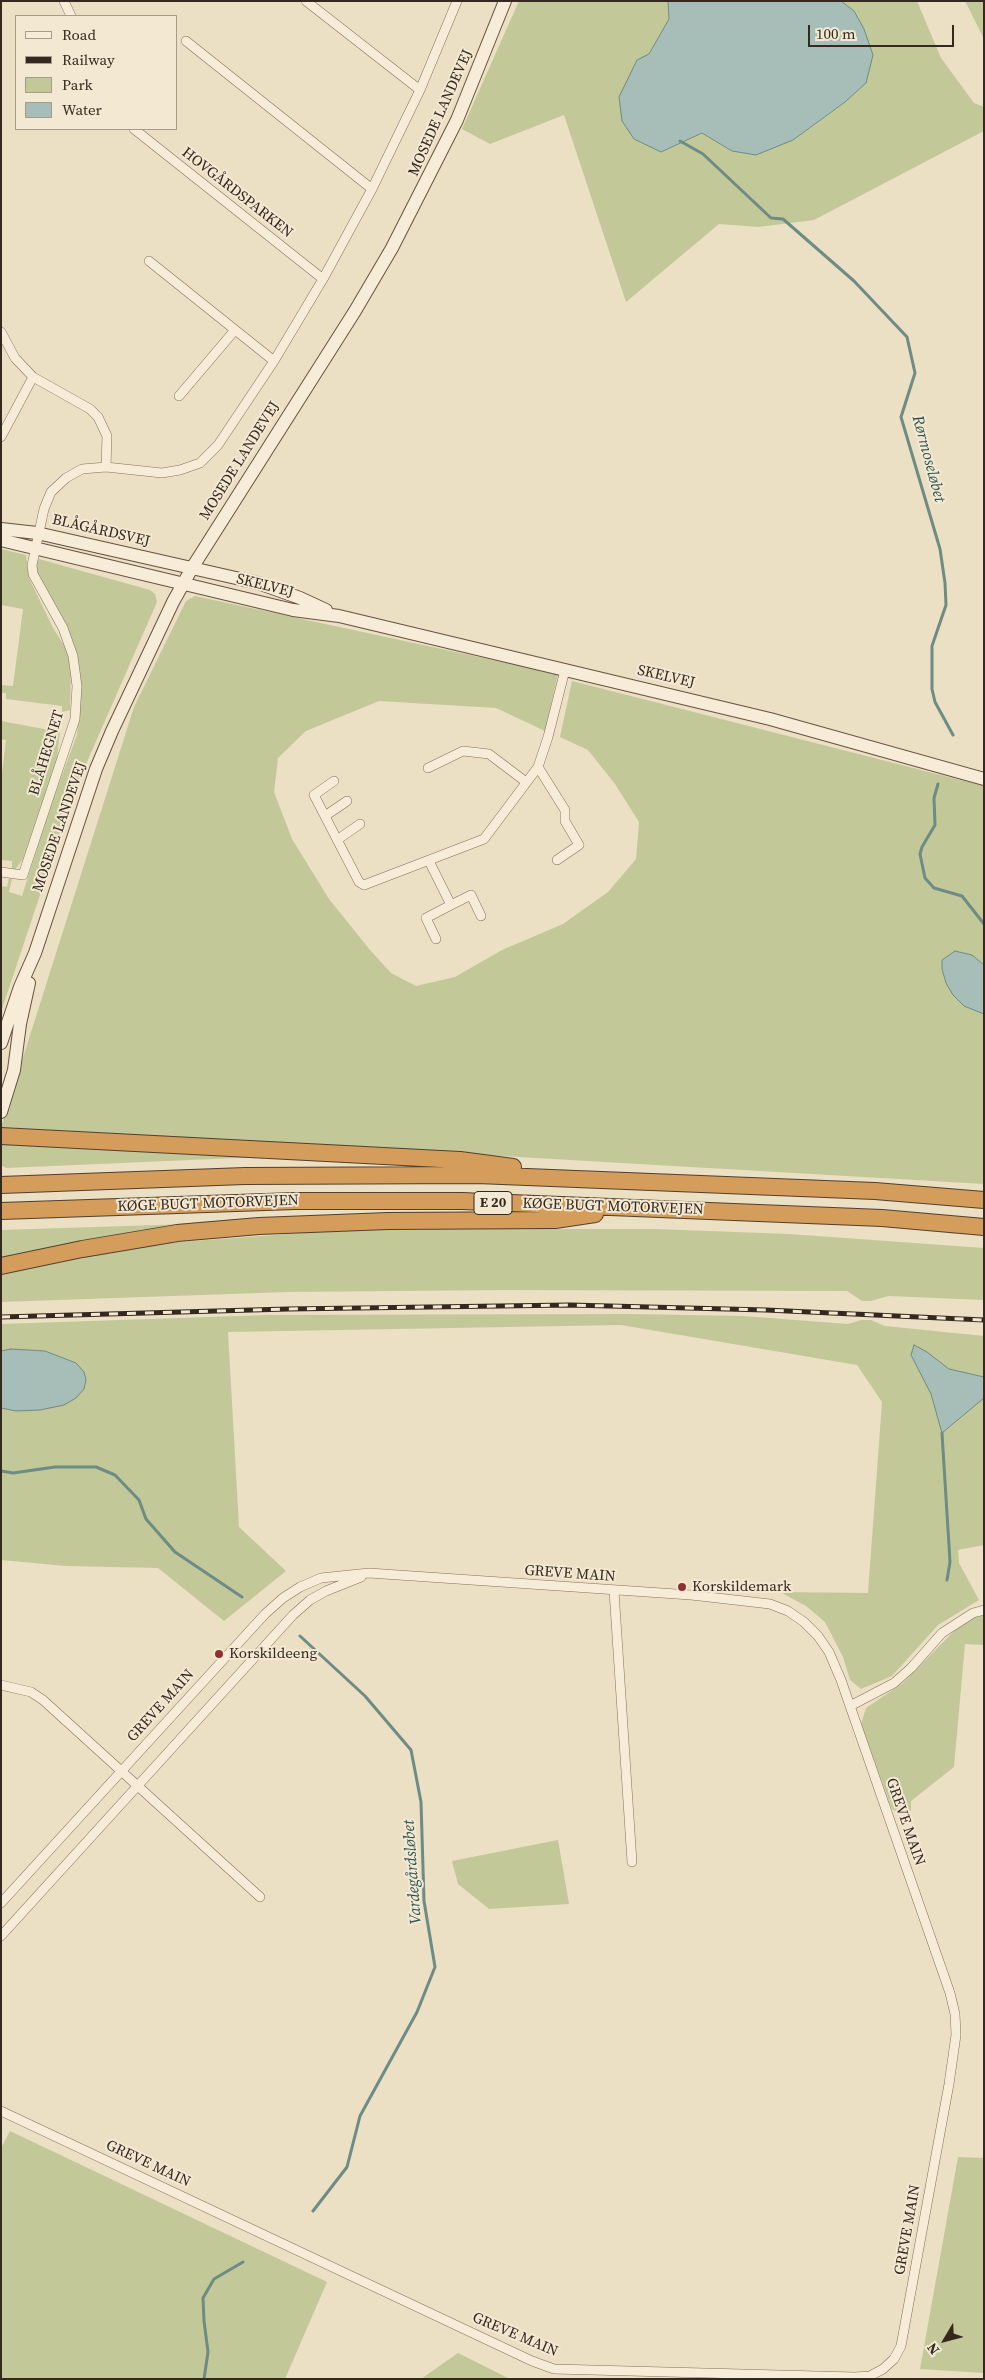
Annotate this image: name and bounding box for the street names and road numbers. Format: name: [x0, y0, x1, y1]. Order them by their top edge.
street label: MOSEDE LANDEVEJ: [405, 47, 477, 179]
street label: HOVGÅRDSPARKEN: [178, 144, 296, 242]
street label: MOSEDE LANDEVEJ: [196, 398, 284, 524]
street label: BLÅGÅRDSVEJ: [50, 511, 152, 551]
street label: SKELVEJ: [234, 570, 296, 602]
street label: SKELVEJ: [635, 662, 697, 692]
street label: BLÅHEGNET: [26, 708, 68, 798]
street label: MOSEDE LANDEVEJ: [29, 760, 91, 894]
street label: KØGE BUGT MOTORVEJEN: [117, 1192, 299, 1216]
road number: E 20: [474, 1192, 512, 1214]
street label: KØGE BUGT MOTORVEJEN: [522, 1195, 704, 1219]
street label: GREVE MAIN: [524, 1562, 616, 1586]
street label: GREVE MAIN: [124, 1666, 198, 1746]
street label: GREVE MAIN: [882, 1776, 928, 1868]
street label: GREVE MAIN: [103, 2137, 193, 2191]
street label: GREVE MAIN: [891, 2184, 925, 2276]
street label: GREVE MAIN: [469, 2309, 561, 2361]

